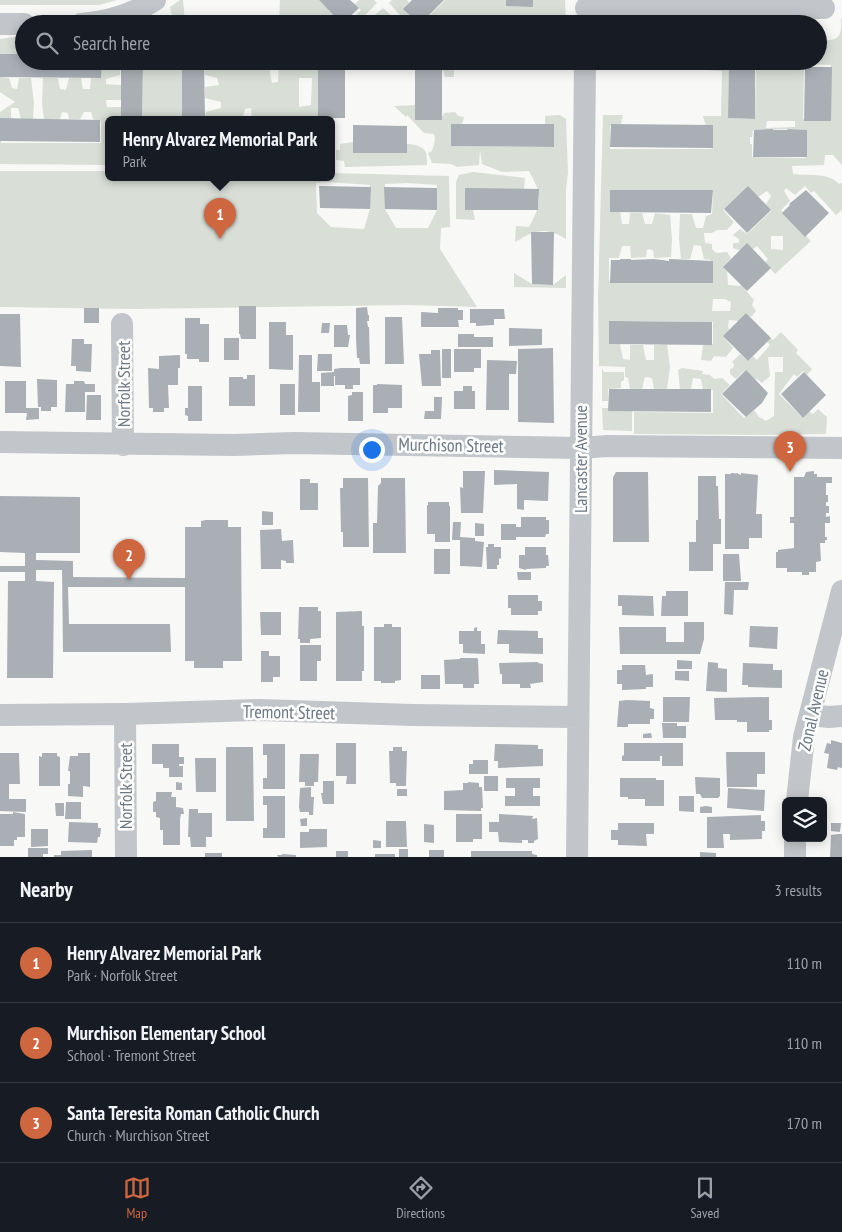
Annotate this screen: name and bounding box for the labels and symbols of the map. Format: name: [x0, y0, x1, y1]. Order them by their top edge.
pin: 1: [204, 198, 236, 239]
street label: Norfolk Street: [112, 341, 135, 427]
street label: Lancaster Avenue: [569, 405, 592, 513]
pin: 3: [774, 431, 806, 472]
street label: Murchison Street: [398, 433, 504, 457]
your location: [359, 437, 385, 463]
pin: 2: [113, 539, 145, 580]
street label: Zonal Avenue: [792, 667, 834, 753]
street label: Tremont Street: [243, 700, 335, 724]
street label: Norfolk Street: [114, 743, 137, 829]

